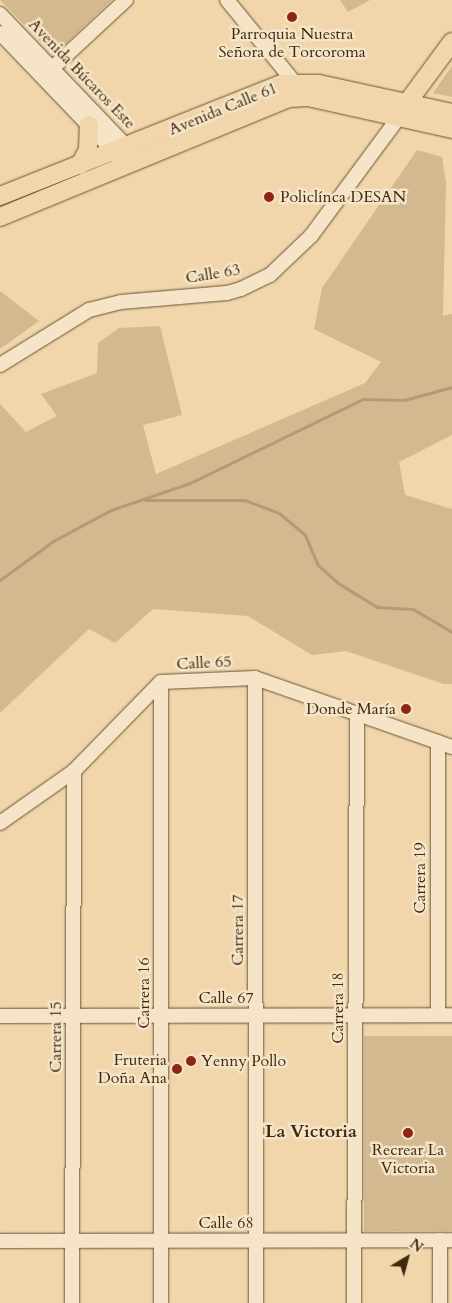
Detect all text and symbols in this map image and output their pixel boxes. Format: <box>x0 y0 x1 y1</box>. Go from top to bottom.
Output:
marker: Parroquia Nuestra Señora de Torcoroma <box>286 11 298 23</box>
street label: Avenida Búcaros Este <box>25 15 139 133</box>
place label: Parroquia Nuestra Señora de Torcoroma <box>218 24 366 62</box>
street label: Avenida Calle 61 <box>166 79 280 139</box>
place label: Policlínca DESAN <box>280 187 406 207</box>
marker: Policlínca DESAN <box>262 190 276 204</box>
street label: Calle 63 <box>184 260 242 288</box>
street label: Calle 65 <box>176 652 232 674</box>
place label: Donde María <box>306 699 396 719</box>
marker: Donde María <box>400 703 412 715</box>
street label: Carrera 19 <box>410 842 430 914</box>
street label: Carrera 17 <box>228 894 248 966</box>
street label: Carrera 16 <box>134 957 154 1029</box>
street label: Carrera 18 <box>328 972 348 1044</box>
street label: Calle 67 <box>198 988 254 1008</box>
street label: Carrera 15 <box>46 1001 66 1073</box>
place label: Fruteria Doña Ana <box>98 1050 167 1088</box>
place label: Yenny Pollo <box>201 1051 286 1071</box>
marker: Yenny Pollo <box>185 1055 197 1067</box>
marker: Fruteria Doña Ana <box>171 1063 183 1075</box>
district label: La Victoria <box>265 1121 357 1143</box>
marker: Recrear La Victoria <box>402 1127 414 1139</box>
place label: Recrear La Victoria <box>372 1140 444 1178</box>
street label: Calle 68 <box>198 1213 254 1233</box>
north arrow <box>382 1233 432 1283</box>
text: N <box>406 1234 427 1257</box>

